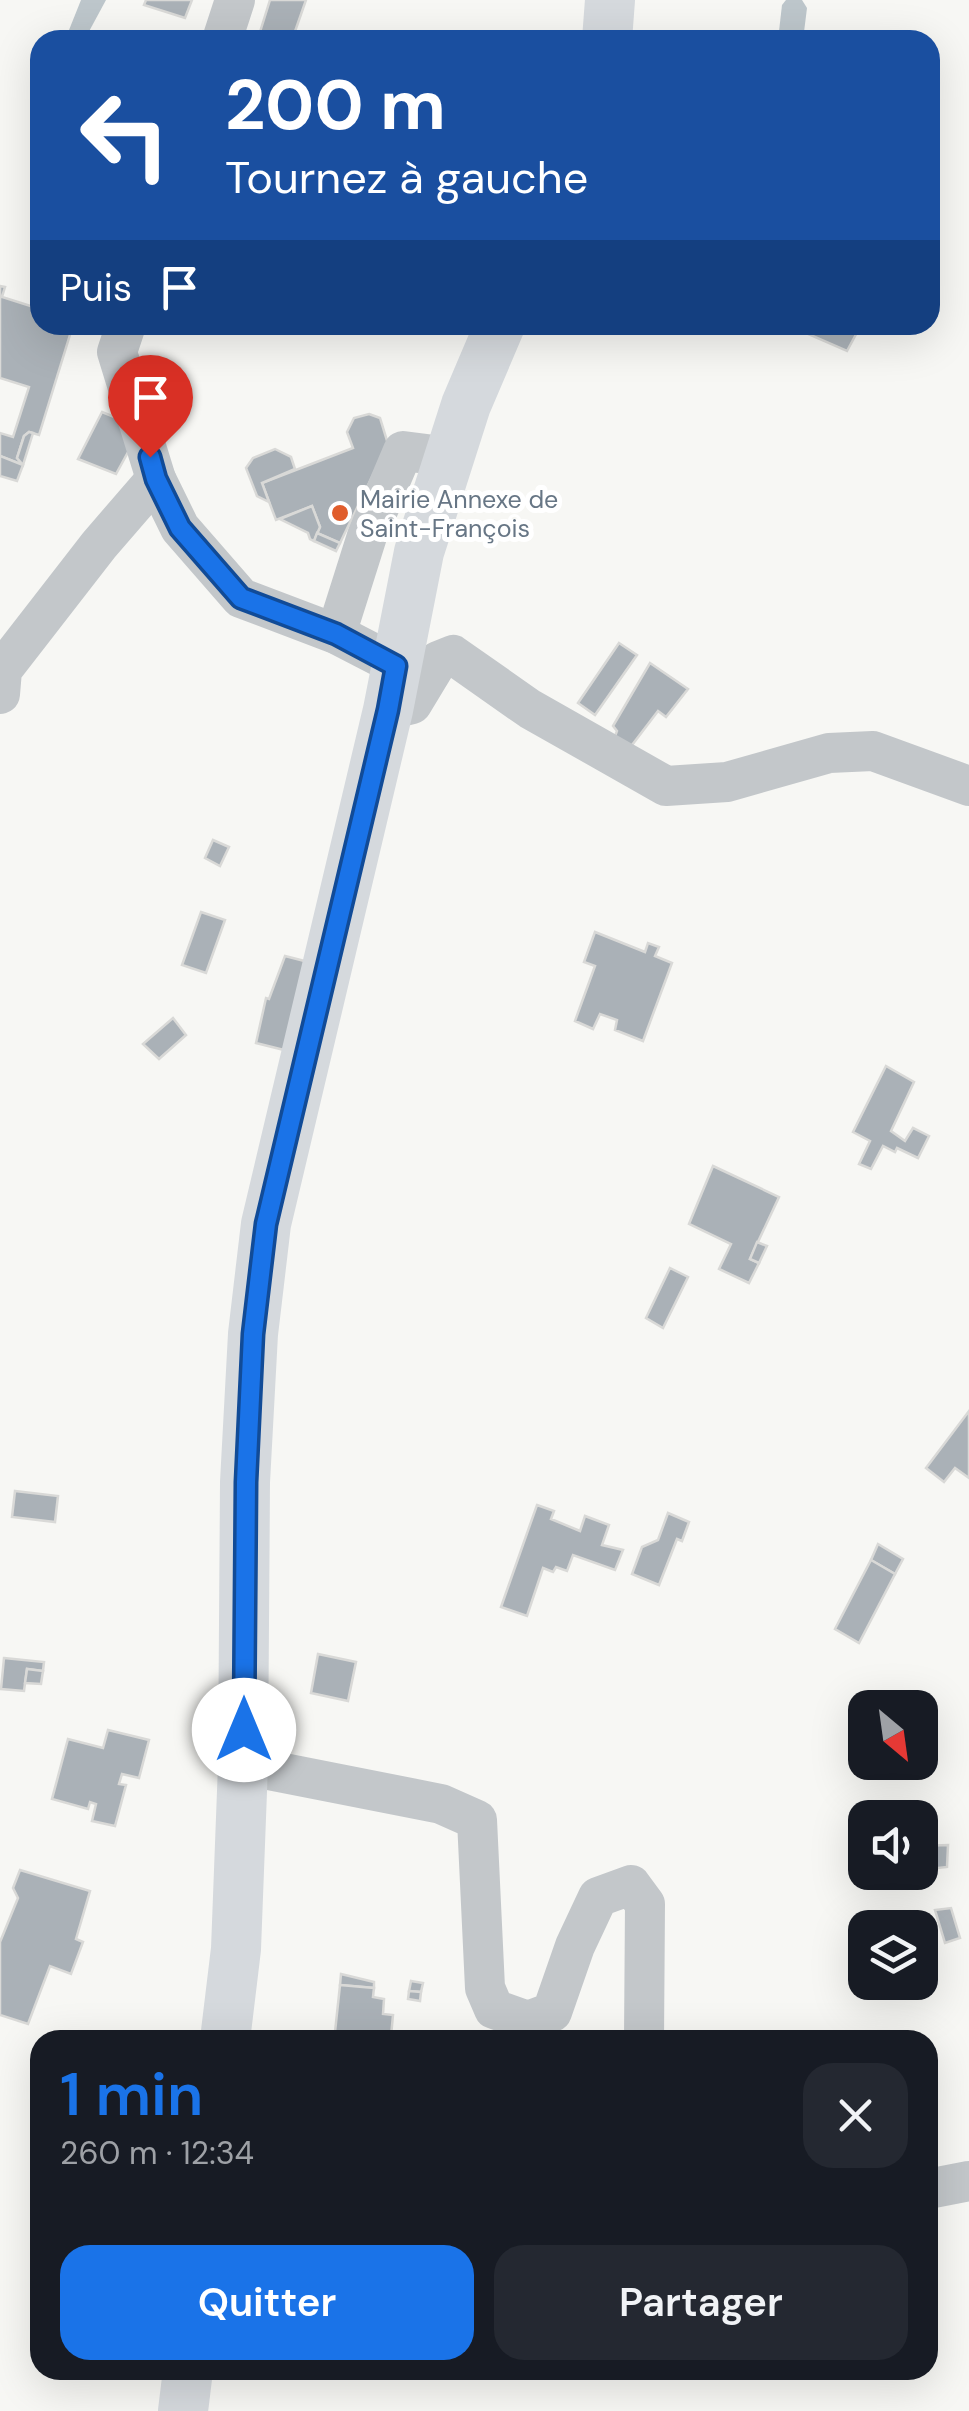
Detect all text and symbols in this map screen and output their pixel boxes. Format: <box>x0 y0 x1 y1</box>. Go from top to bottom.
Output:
text: 200 m <box>225 60 446 151</box>
icon: left <box>60 70 190 200</box>
text: Tournez à gauche <box>225 148 588 207</box>
icon: arrive <box>152 260 207 315</box>
text: Puis <box>60 263 132 313</box>
pin <box>108 355 193 458</box>
icon: arrive <box>123 370 178 425</box>
place label: Mairie Annexe de Saint-François <box>360 483 558 545</box>
marker: Mairie Annexe de Saint-François <box>329 502 351 524</box>
position arrow <box>192 1678 296 1782</box>
north arrow <box>848 1690 938 1780</box>
map controls <box>848 1690 938 2000</box>
button: sound <box>848 1800 938 1890</box>
button: layers <box>848 1910 938 2000</box>
text: 1 min <box>60 2055 203 2134</box>
button: close <box>803 2063 908 2168</box>
text: 260 m · 12:34 <box>60 2132 254 2174</box>
button: Quitter <box>60 2245 474 2360</box>
button: Partager <box>494 2245 908 2360</box>

